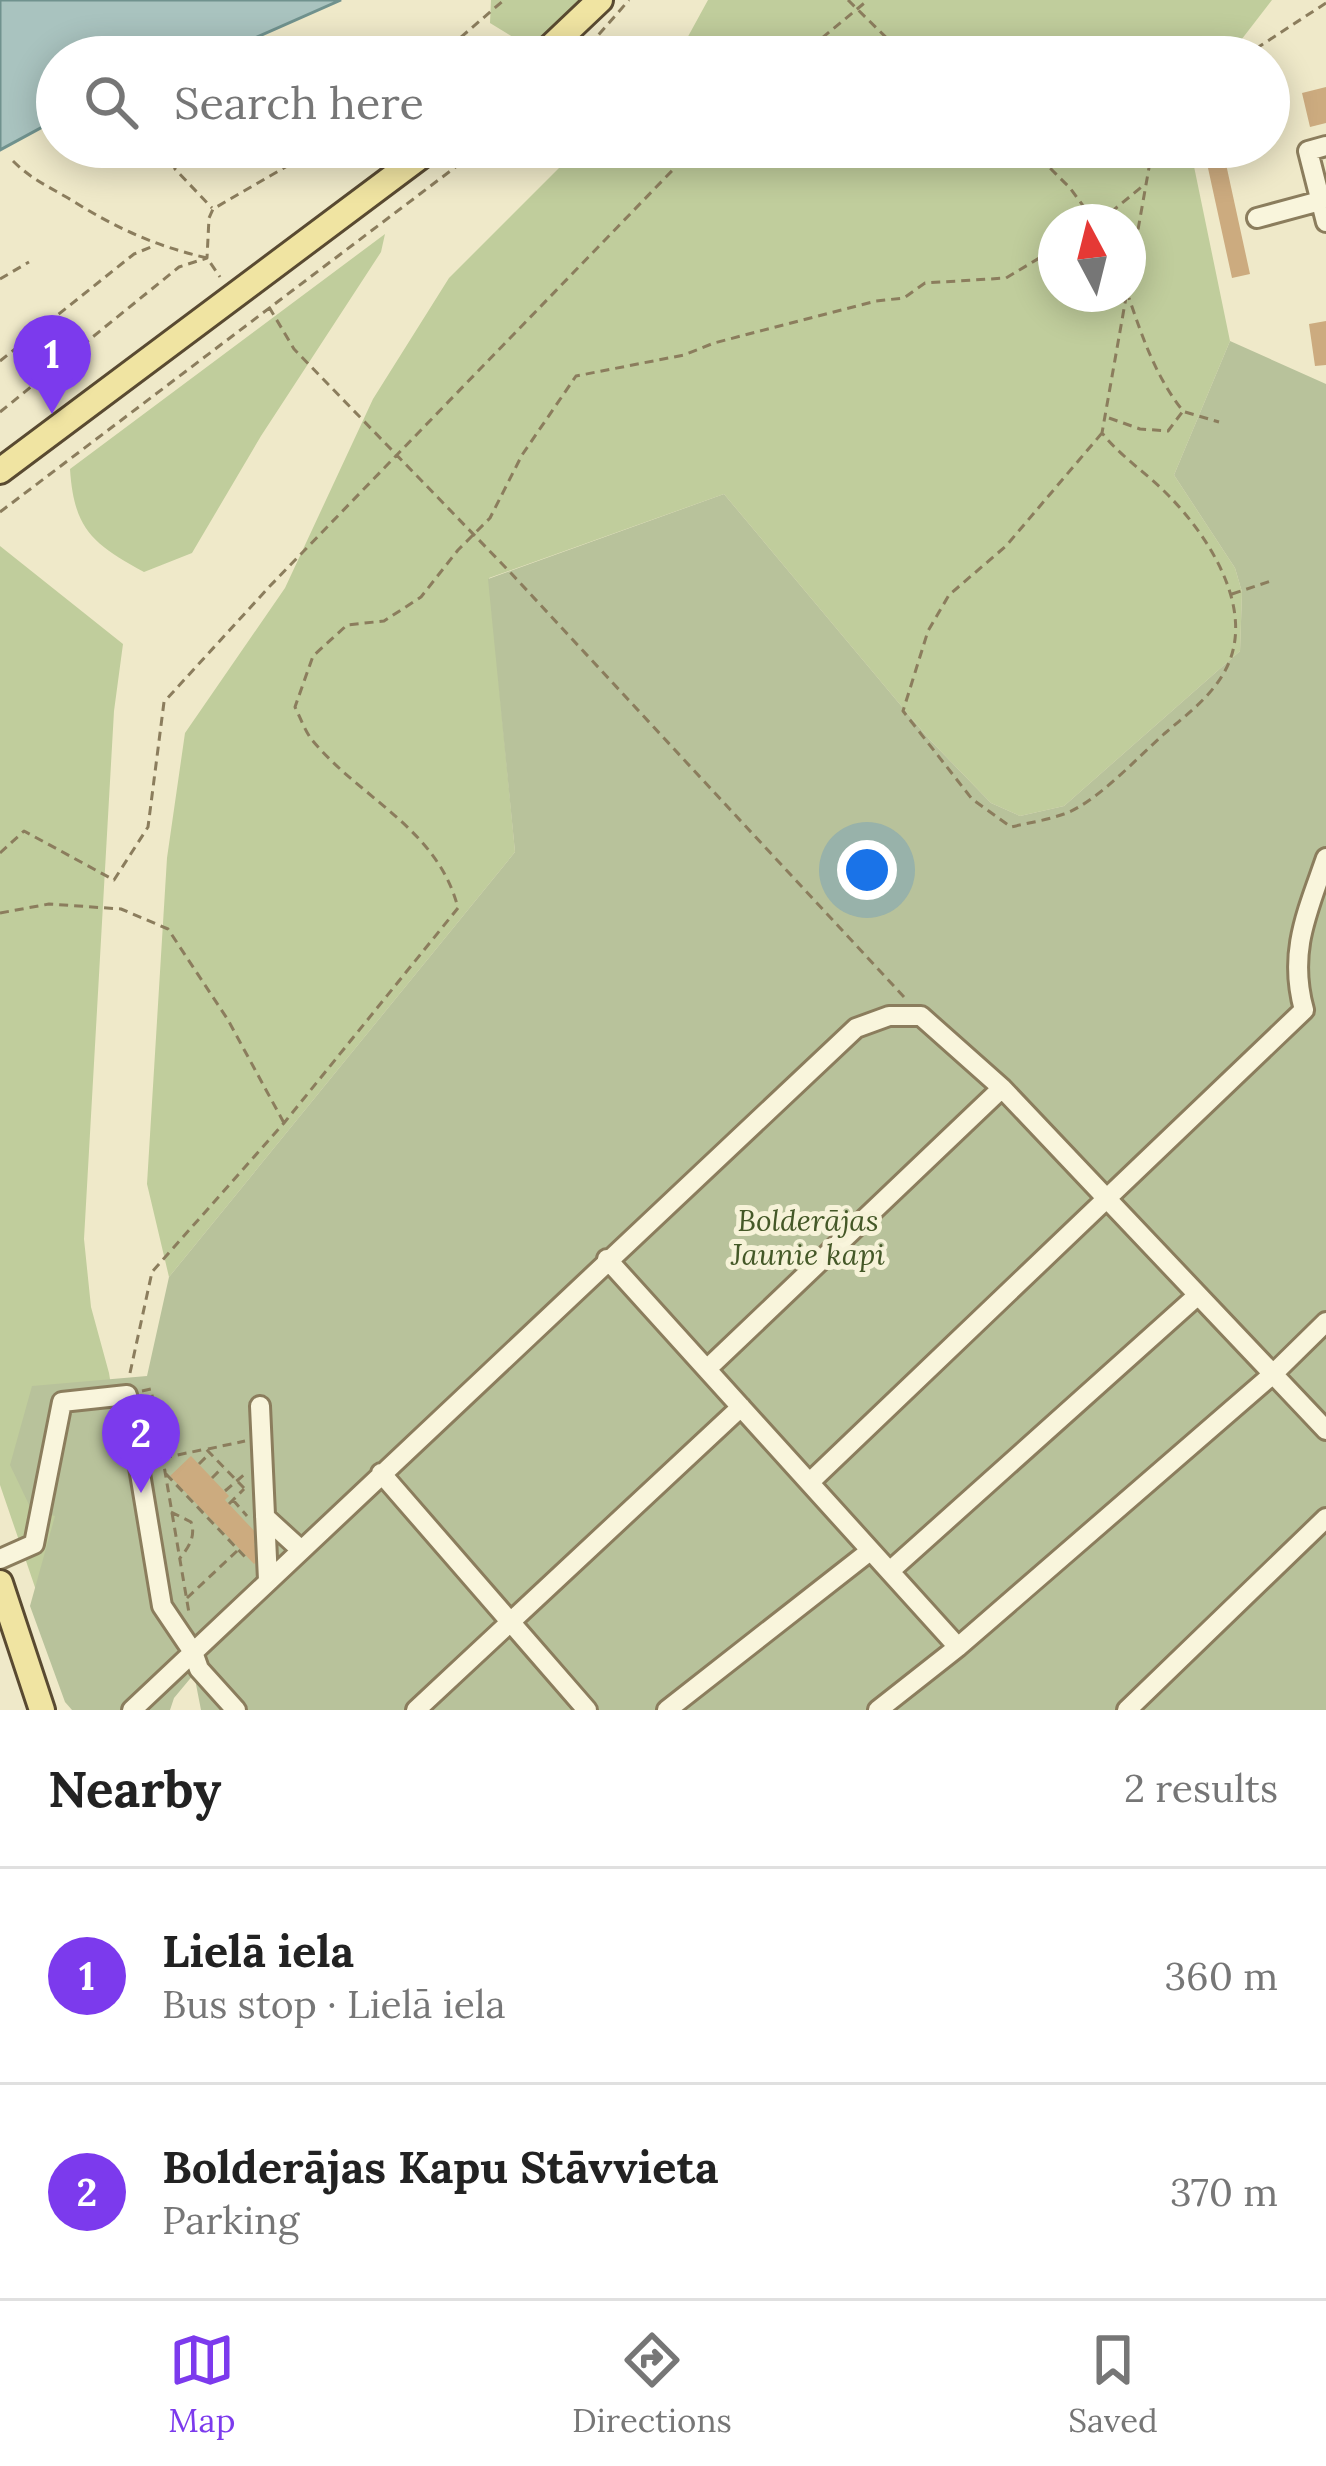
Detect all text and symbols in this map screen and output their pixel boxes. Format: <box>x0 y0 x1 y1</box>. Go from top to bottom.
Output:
search box <box>36 36 1290 168</box>
icon: search <box>78 69 144 135</box>
text: Search here <box>174 74 424 131</box>
north arrow <box>1038 204 1146 312</box>
pin: 1 <box>13 315 91 414</box>
your location <box>837 840 897 900</box>
park label: Bolderājas Jaunie kapi <box>730 1201 885 1273</box>
pin: 2 <box>102 1394 180 1493</box>
text: Nearby <box>48 1756 221 1821</box>
text: 2 results <box>1124 1763 1278 1813</box>
text: Lielā iela <box>162 1922 354 1979</box>
text: 1 <box>79 1951 95 2001</box>
text: 360 m <box>1164 1951 1278 2001</box>
text: Bus stop · Lielā iela <box>162 1979 506 2029</box>
text: Bolderājas Kapu Stāvvieta <box>162 2138 719 2195</box>
text: 2 <box>77 2167 97 2217</box>
text: 370 m <box>1170 2167 1278 2217</box>
text: Parking <box>162 2195 299 2245</box>
tab: Map <box>168 2327 235 2441</box>
tab: Directions <box>572 2327 732 2441</box>
tab: Saved <box>1068 2327 1158 2441</box>

